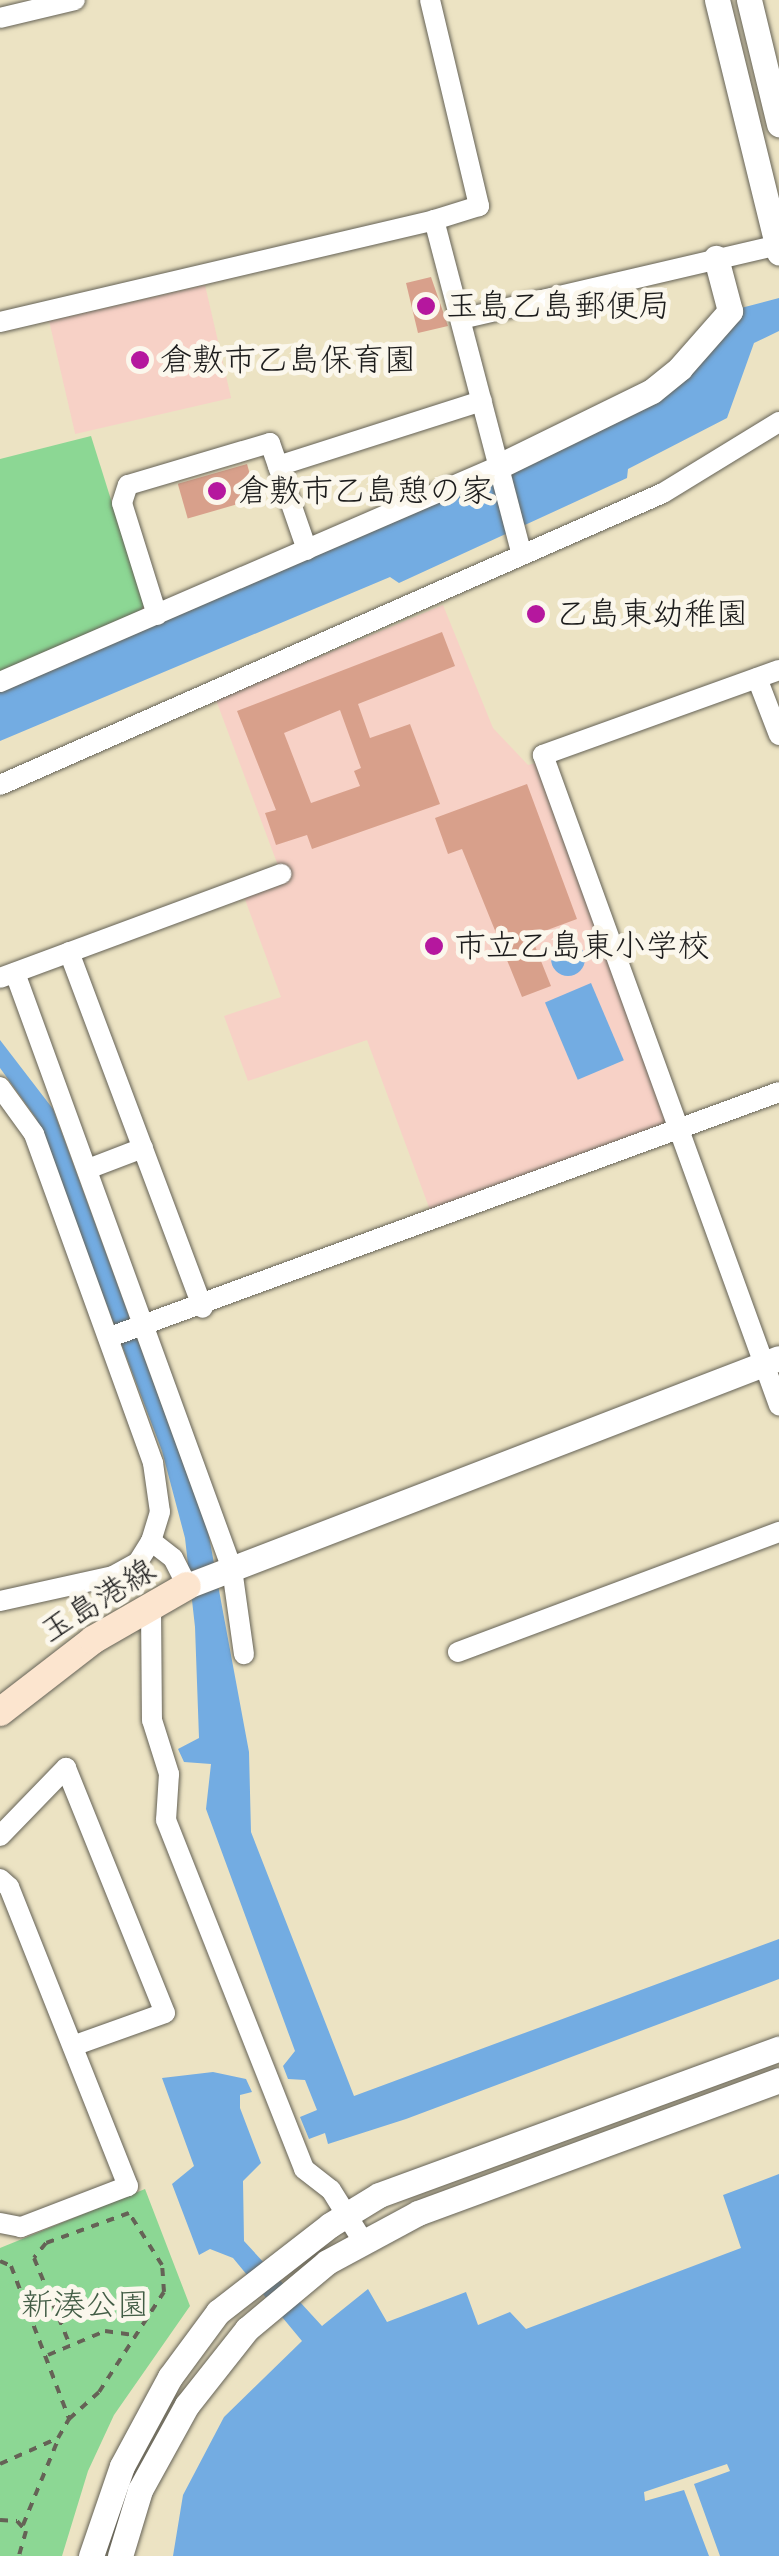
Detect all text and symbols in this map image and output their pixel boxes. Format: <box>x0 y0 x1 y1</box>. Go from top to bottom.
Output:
place label: 玉島乙島郵便局 <box>446 287 670 325</box>
marker: 玉島乙島郵便局 <box>415 295 437 317</box>
place label: 倉敷市乙島保育園 <box>160 341 416 379</box>
marker: 倉敷市乙島保育園 <box>129 349 151 371</box>
place label: 倉敷市乙島憩の家 <box>237 472 493 510</box>
marker: 倉敷市乙島憩の家 <box>206 480 228 502</box>
place label: 乙島東幼稚園 <box>556 595 748 633</box>
marker: 乙島東幼稚園 <box>525 603 547 625</box>
place label: 市立乙島東小学校 <box>454 927 710 965</box>
marker: 市立乙島東小学校 <box>423 935 445 957</box>
street label: 玉島港線 <box>34 1551 162 1651</box>
park label: 新湊公園 <box>21 2286 149 2324</box>

